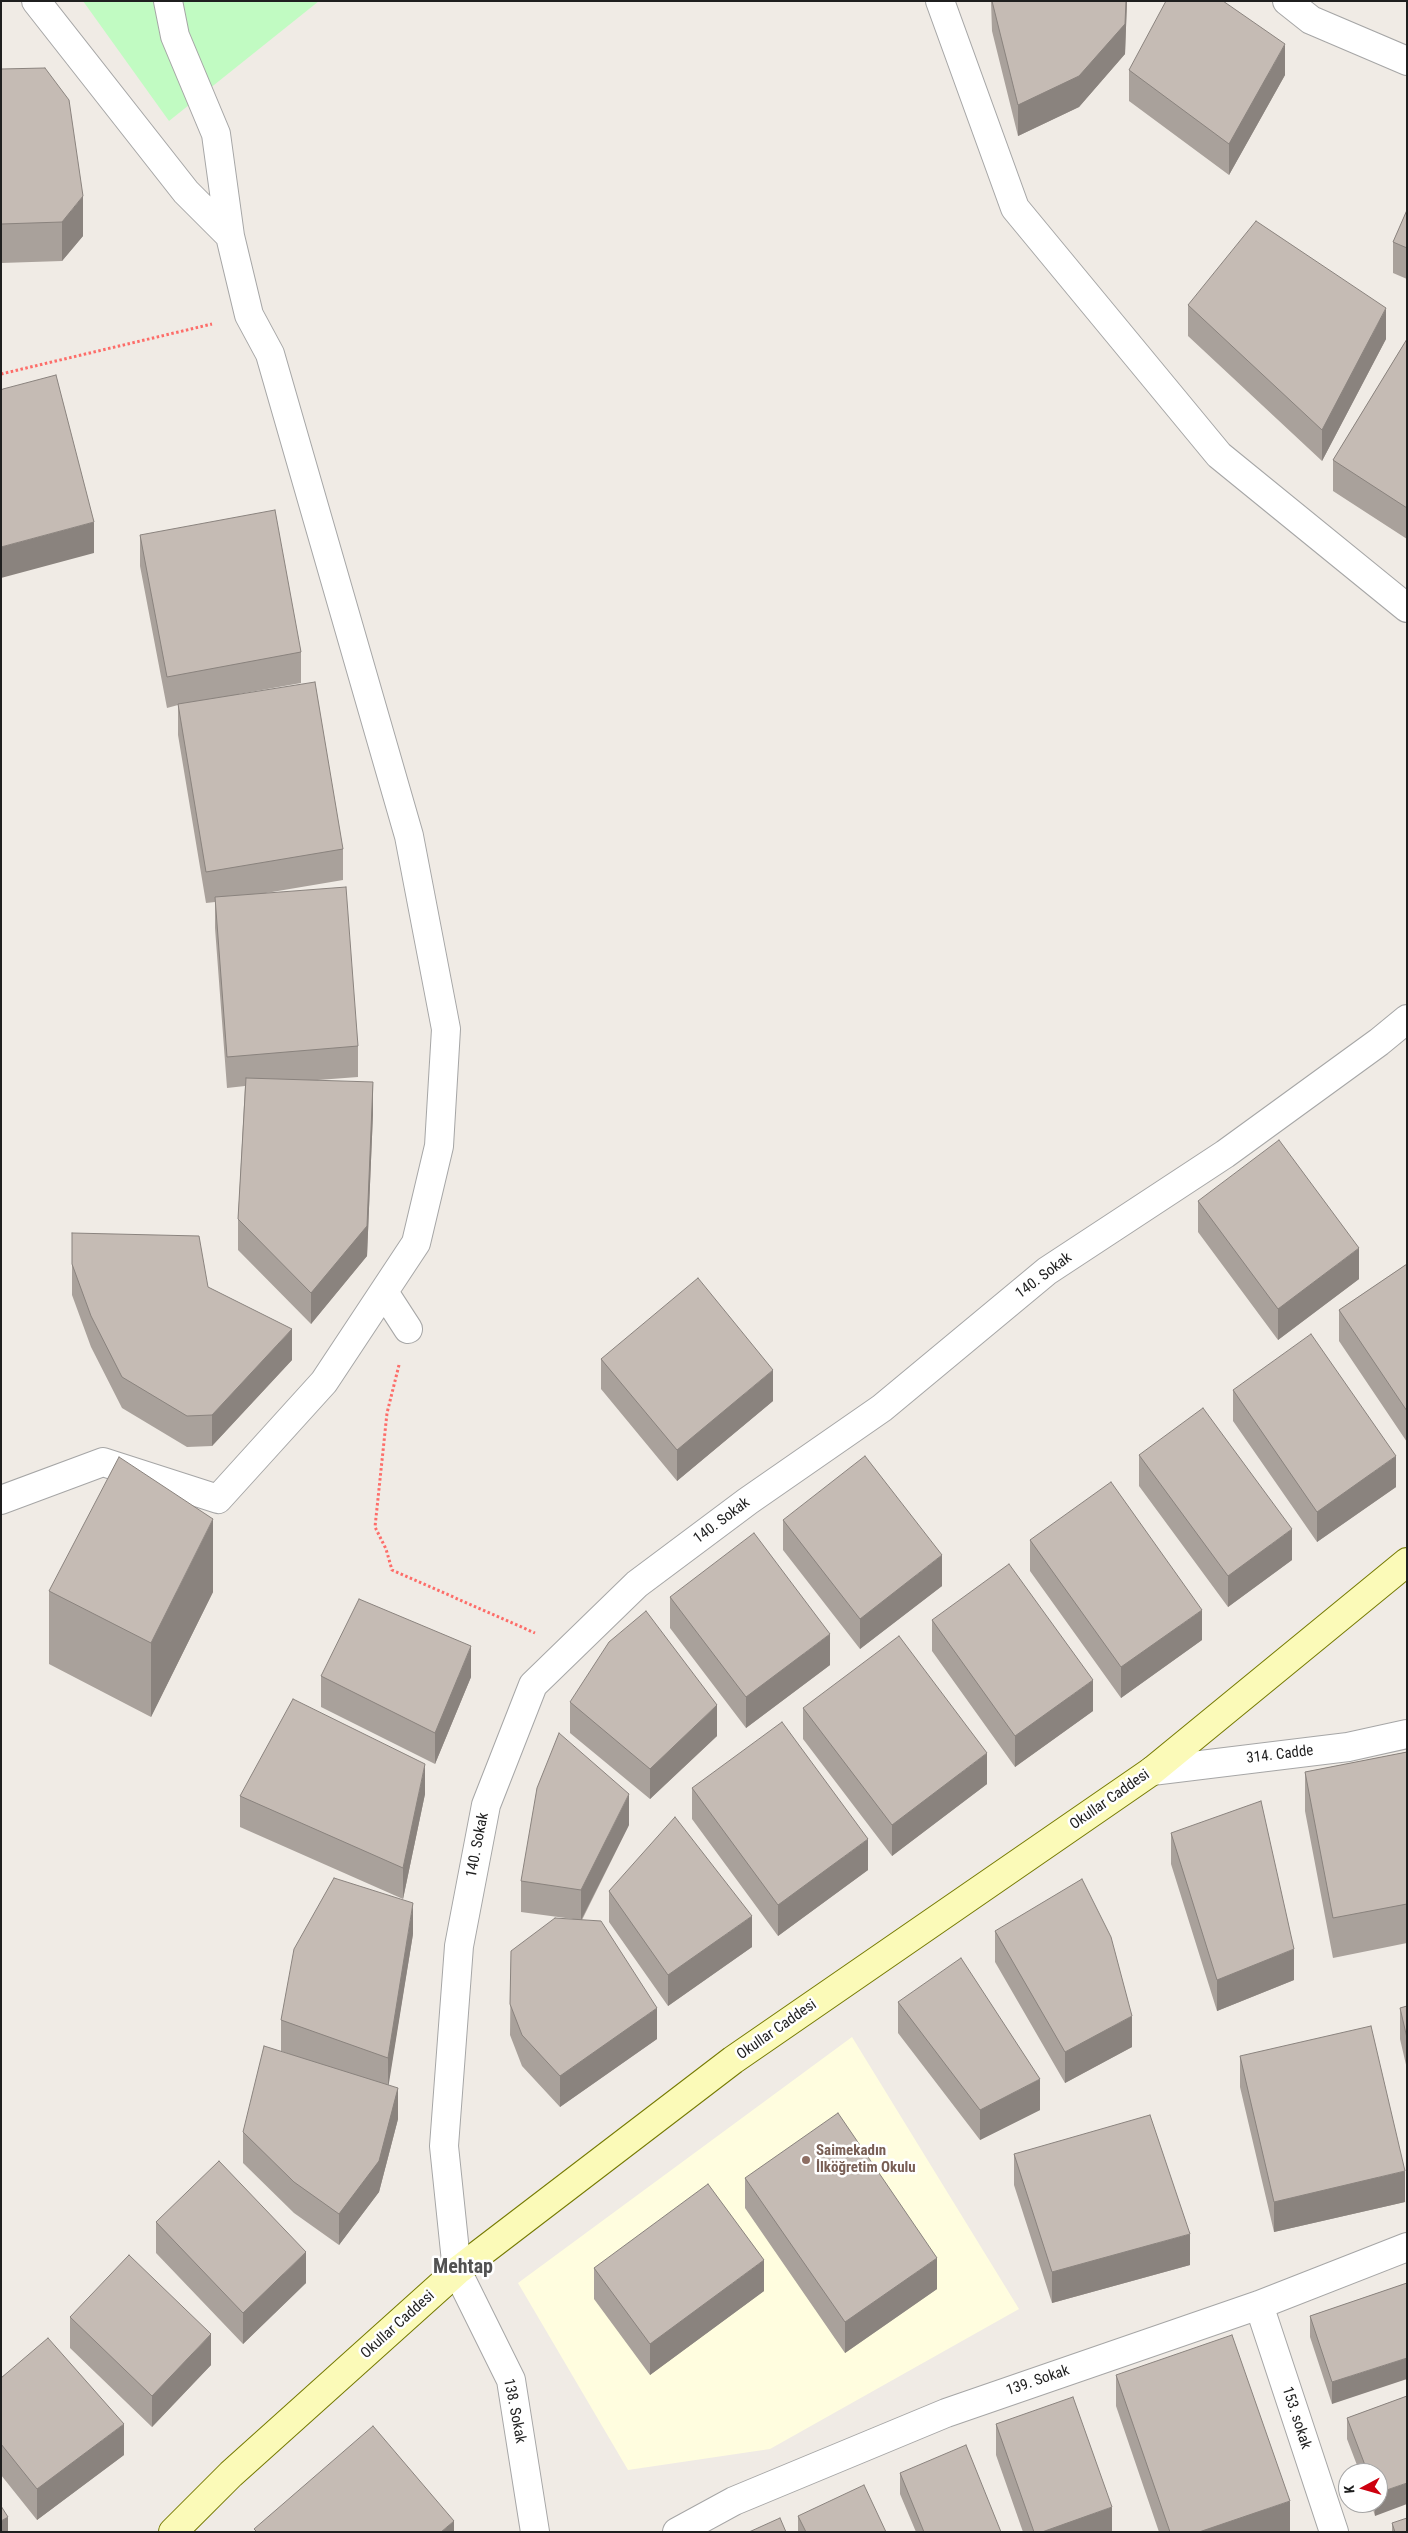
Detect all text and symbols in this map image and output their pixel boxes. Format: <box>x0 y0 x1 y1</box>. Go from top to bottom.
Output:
street label: 140. Sokak <box>1012 1249 1076 1303</box>
street label: 140. Sokak <box>690 1494 754 1548</box>
street label: 314. Cadde <box>1246 1742 1314 1768</box>
street label: Okullar Caddesi <box>1067 1766 1153 1834</box>
street label: 140. Sokak <box>463 1811 493 1879</box>
street label: Okullar Caddesi <box>734 1996 820 2064</box>
place label: Saimekadın İlköğretim Okulu <box>816 2142 916 2177</box>
marker: Saimekadın İlköğretim Okulu <box>800 2154 812 2166</box>
district label: Mehtap <box>433 2256 493 2280</box>
street label: Okullar Caddesi <box>357 2287 439 2363</box>
street label: 139. Sokak <box>1004 2362 1072 2400</box>
street label: 138. Sokak <box>499 2377 529 2445</box>
street label: 153. sokak <box>1277 2384 1315 2452</box>
north arrow <box>1338 2463 1388 2513</box>
text: K <box>1341 2485 1357 2494</box>

